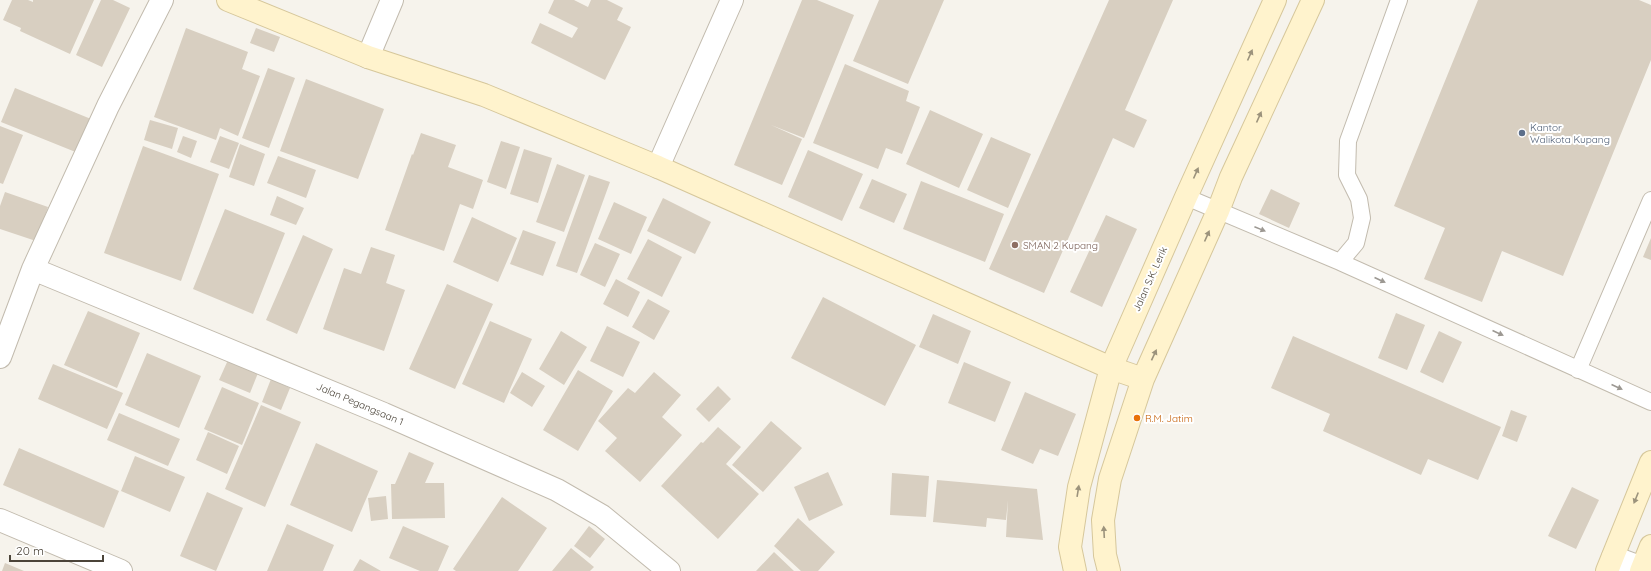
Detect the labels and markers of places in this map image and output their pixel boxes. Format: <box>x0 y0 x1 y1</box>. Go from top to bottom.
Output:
place label: Kantor Walikota Kupang <box>1530 121 1610 146</box>
marker: Kantor Walikota Kupang <box>1517 128 1527 138</box>
place label: SMAN 2 Kupang <box>1023 239 1098 252</box>
marker: SMAN 2 Kupang <box>1010 240 1020 250</box>
place label: R.M. Jatim <box>1145 412 1193 425</box>
marker: R.M. Jatim <box>1132 413 1142 423</box>

